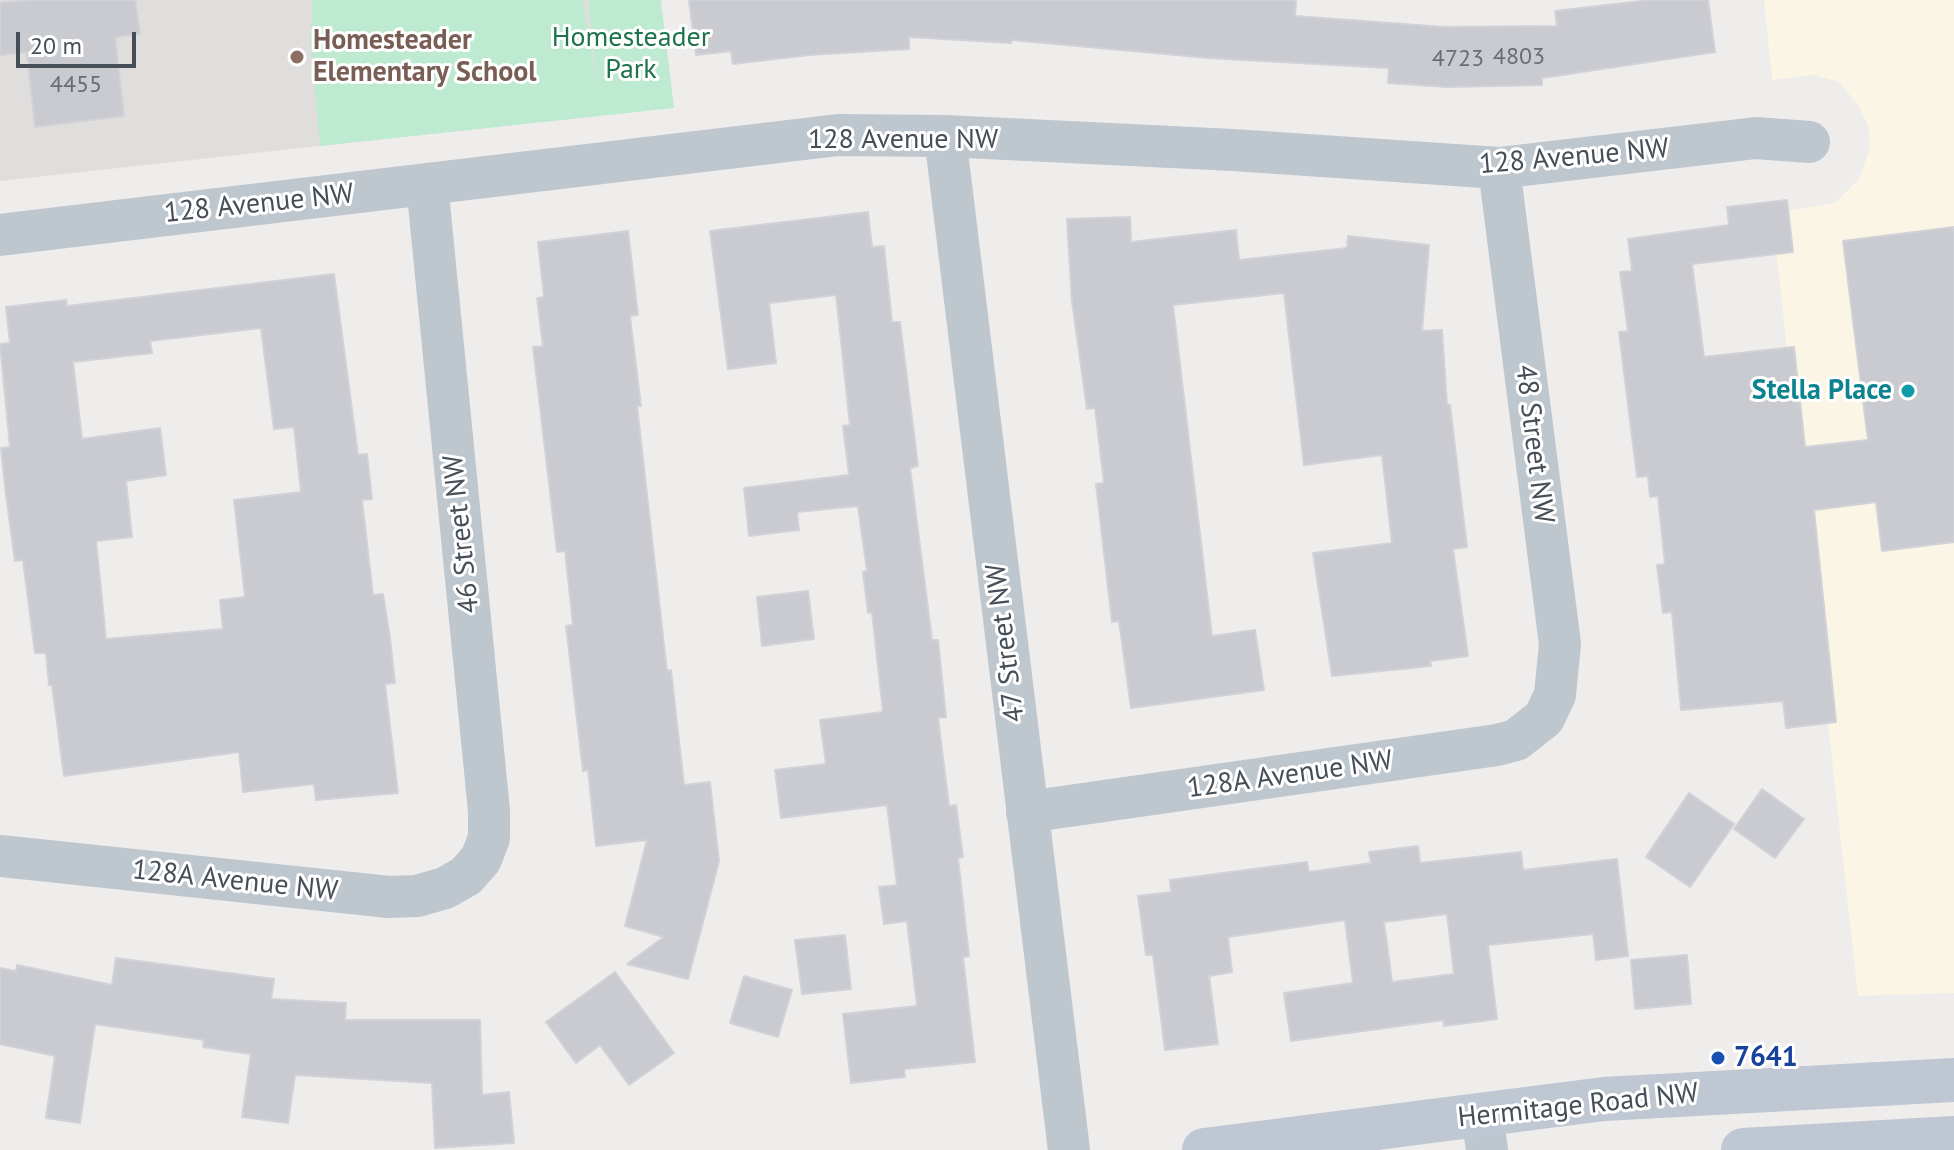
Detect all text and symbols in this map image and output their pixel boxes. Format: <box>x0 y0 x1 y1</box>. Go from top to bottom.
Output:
scale bar <box>20 16 140 66</box>
park label: Homesteader Park <box>552 21 710 87</box>
place label: Homesteader Elementary School <box>313 24 537 90</box>
text: 20 m <box>30 30 82 61</box>
house number: 4803 <box>1493 43 1545 71</box>
house number: 4723 <box>1432 45 1484 73</box>
marker: Homesteader Elementary School <box>288 48 306 66</box>
house number: 4455 <box>50 71 102 99</box>
street label: 128 Avenue NW <box>808 123 998 157</box>
street label: 128 Avenue NW <box>1478 132 1670 182</box>
street label: 128 Avenue NW <box>163 177 355 231</box>
street label: 48 Street NW <box>1508 363 1560 525</box>
place label: Stella Place <box>1752 374 1892 408</box>
marker: Stella Place <box>1899 382 1917 400</box>
street label: 46 Street NW <box>437 453 487 615</box>
street label: 47 Street NW <box>980 562 1032 724</box>
street label: 128A Avenue NW <box>1185 744 1395 806</box>
street label: 128A Avenue NW <box>131 853 339 909</box>
place label: 7641 <box>1734 1041 1798 1075</box>
marker: 7641 <box>1709 1049 1727 1067</box>
street label: Hermitage Road NW <box>1456 1077 1700 1135</box>

